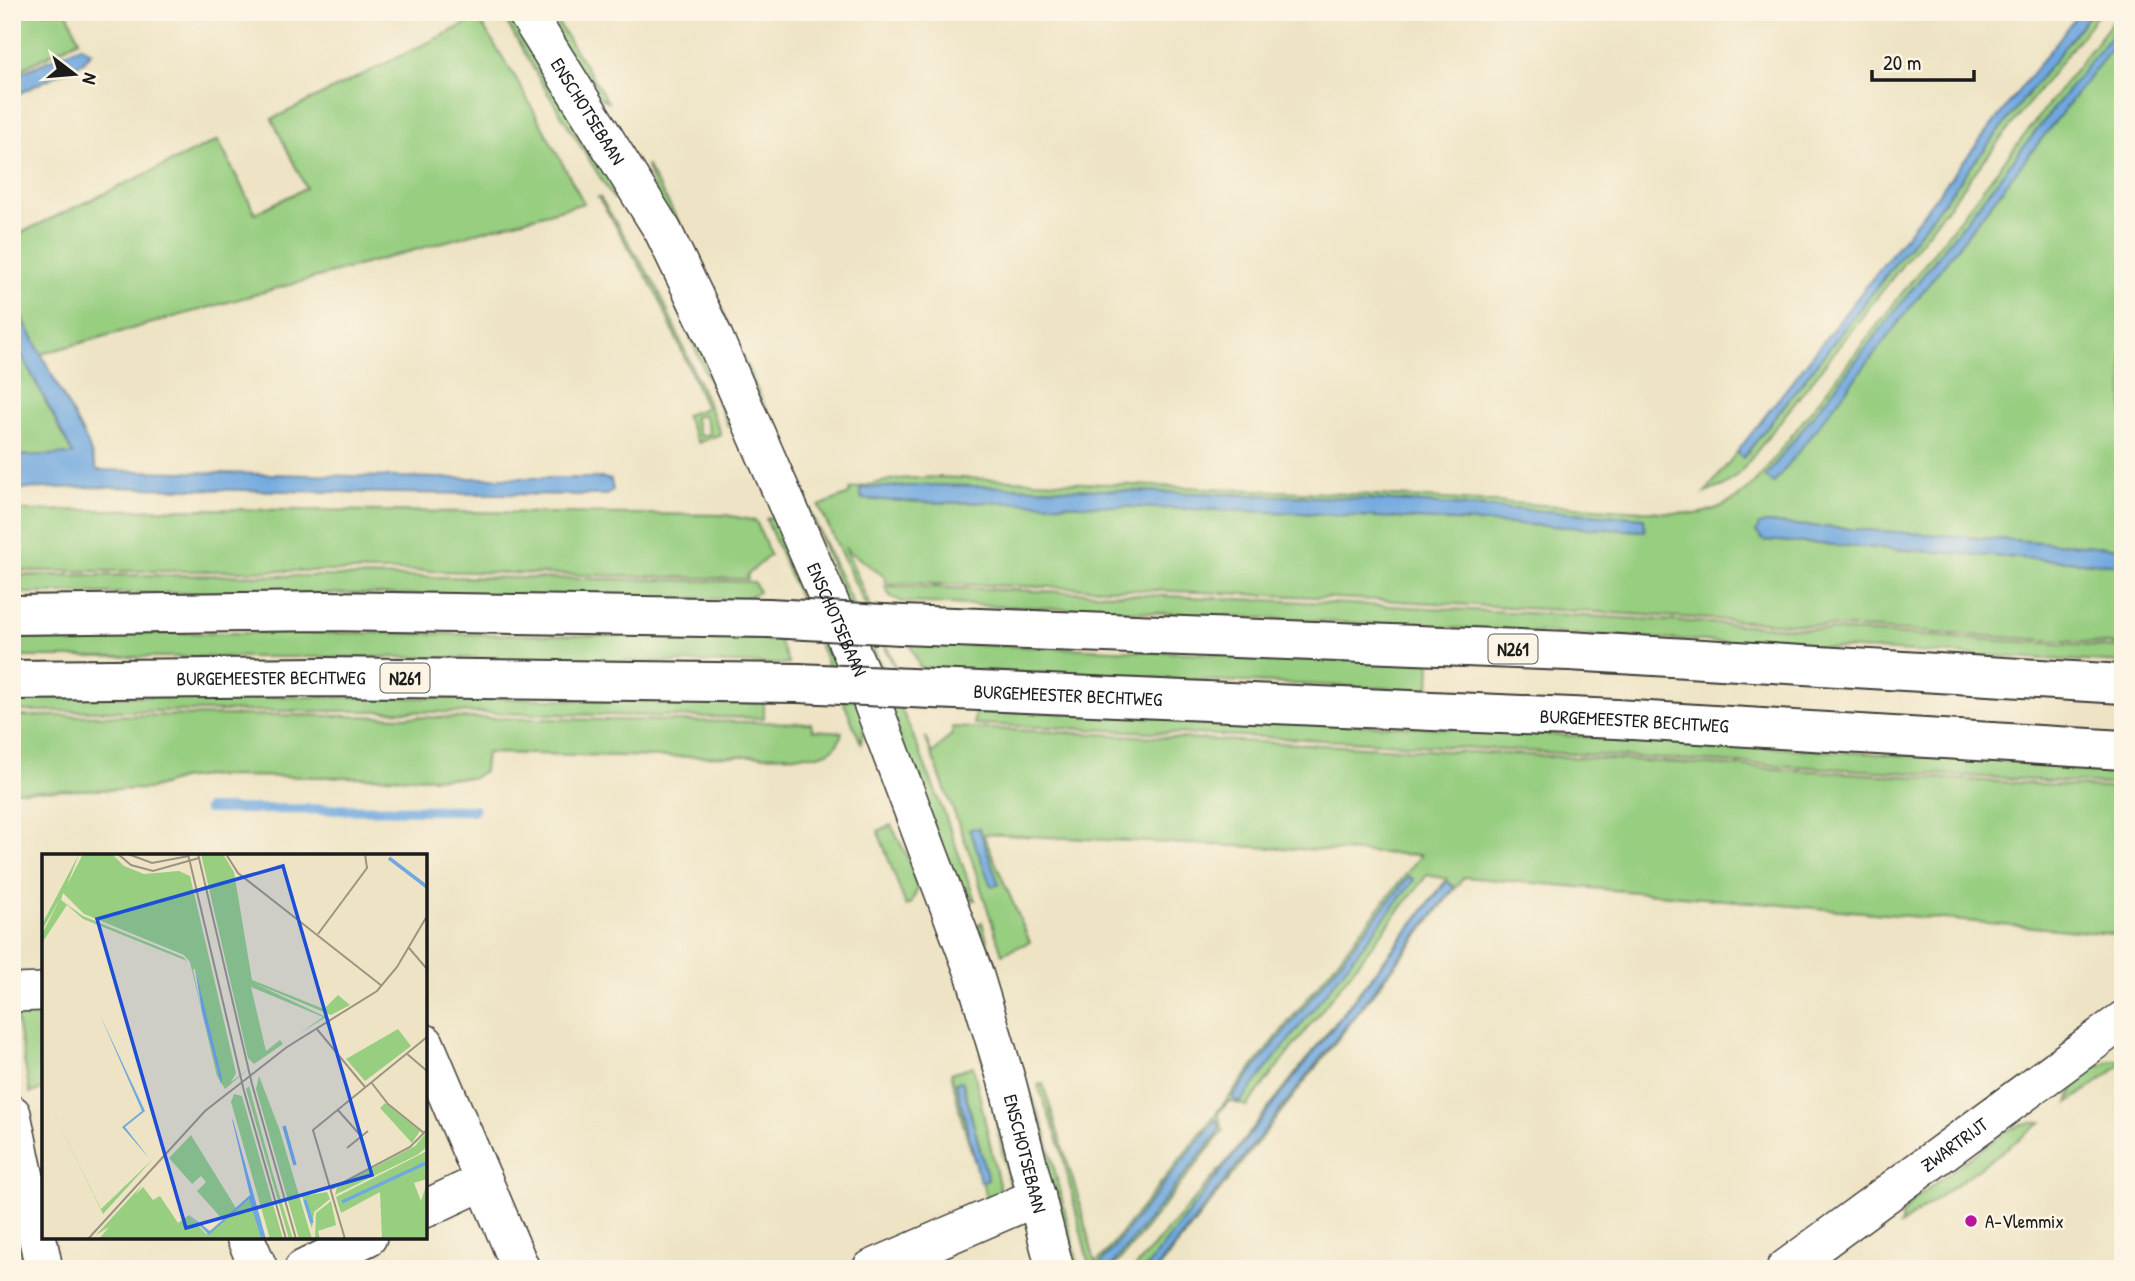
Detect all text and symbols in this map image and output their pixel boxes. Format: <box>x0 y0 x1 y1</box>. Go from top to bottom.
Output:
north arrow <box>38 38 108 108</box>
scale bar <box>1872 38 1974 82</box>
text: 20 m <box>1883 48 1921 77</box>
street label: ENSCHOTSEBAAN <box>545 53 631 170</box>
text: N <box>76 70 104 87</box>
street label: ENSCHOTSEBAAN <box>801 558 873 680</box>
road number: N261 <box>1488 634 1538 664</box>
street label: BURGEMEESTER BECHTWEG <box>176 664 366 691</box>
road number: N261 <box>380 664 430 692</box>
street label: BURGEMEESTER BECHTWEG <box>973 678 1163 712</box>
street label: BURGEMEESTER BECHTWEG <box>1539 703 1729 739</box>
inset map <box>42 854 427 1239</box>
street label: ENSCHOTSEBAAN <box>998 1091 1053 1216</box>
street label: ZWARTRIJT <box>1915 1110 1994 1178</box>
place label: A-Vlemmix <box>1985 1208 2064 1234</box>
marker: A-Vlemmix <box>1963 1213 1979 1229</box>

